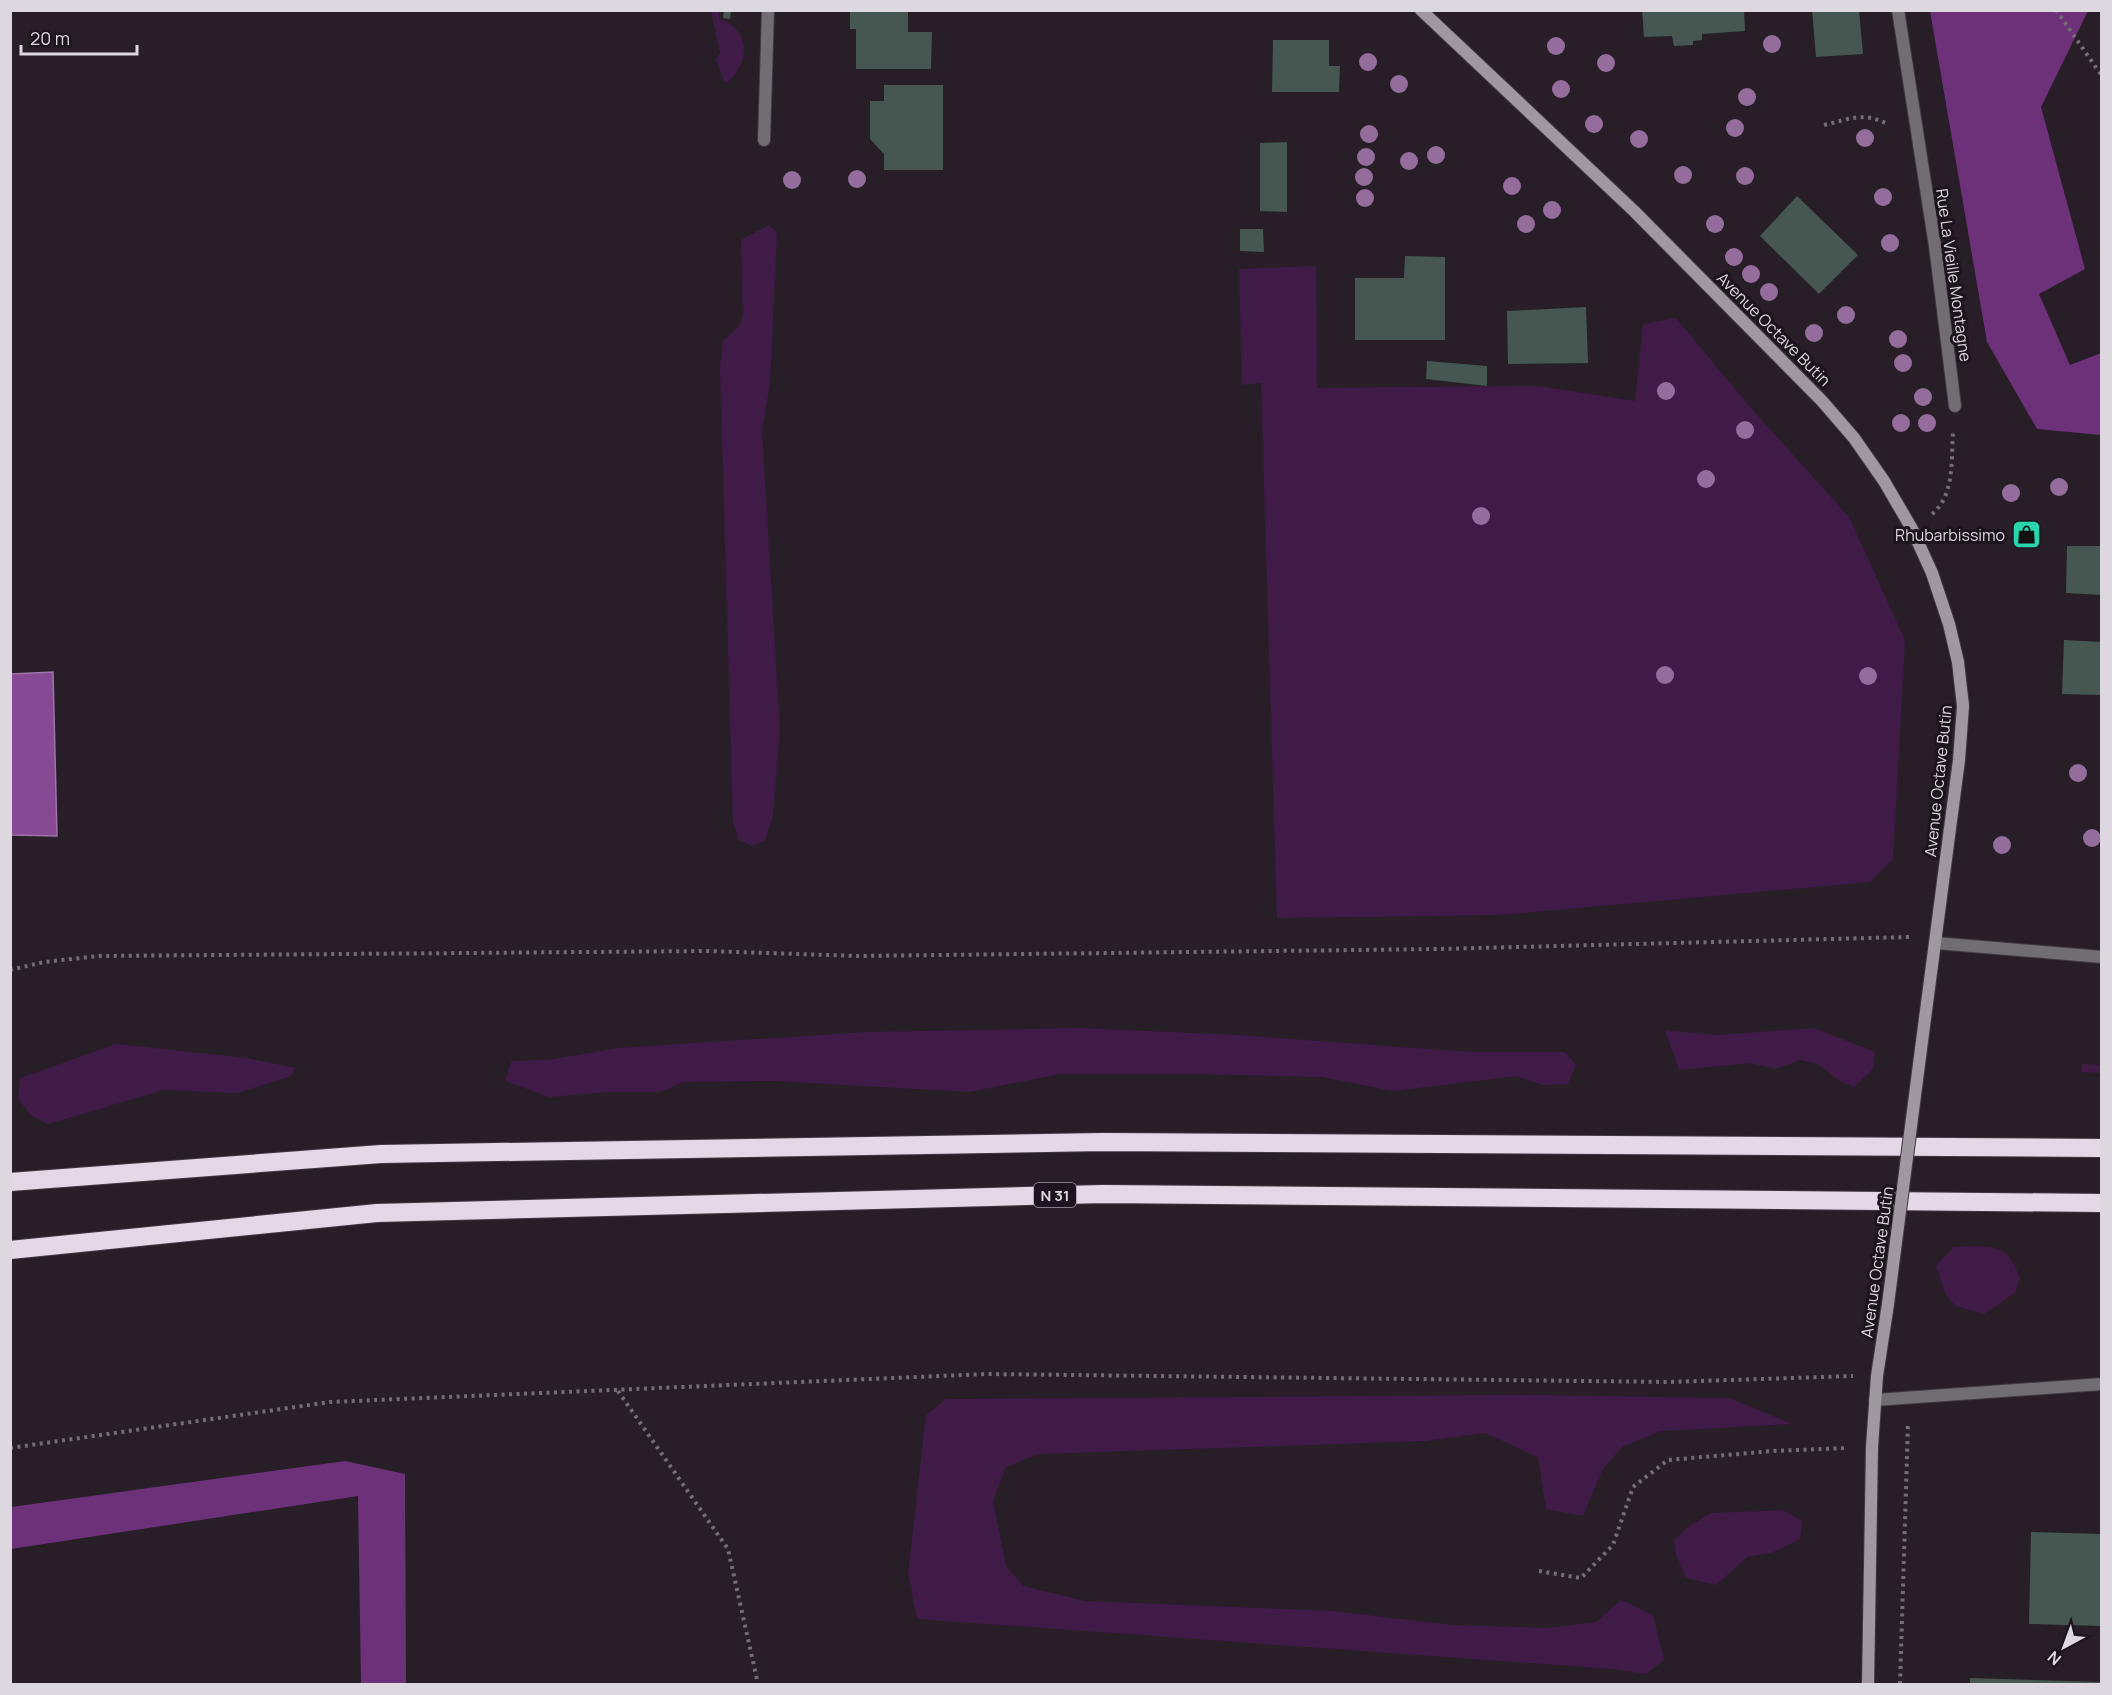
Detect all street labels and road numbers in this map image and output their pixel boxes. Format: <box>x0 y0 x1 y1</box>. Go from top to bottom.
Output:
street label: Rue La Vieille Montagne <box>1931 187 1977 363</box>
street label: Avenue Octave Butin <box>1712 267 1836 391</box>
street label: Avenue Octave Butin <box>1919 704 1957 858</box>
road number: N 31 <box>1034 1183 1076 1207</box>
street label: Avenue Octave Butin <box>1855 1185 1899 1339</box>

